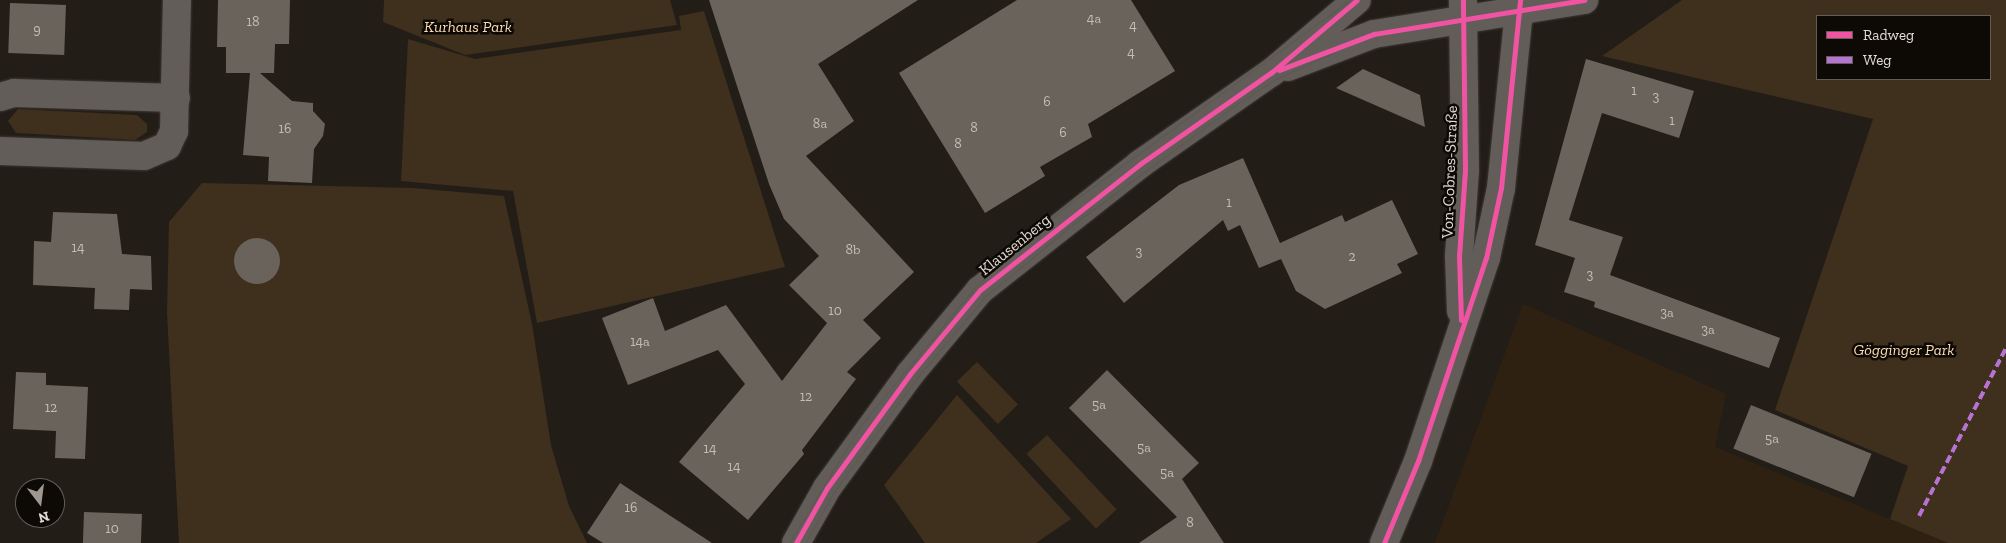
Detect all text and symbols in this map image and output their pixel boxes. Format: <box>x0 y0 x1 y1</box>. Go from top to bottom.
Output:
house number: 4a <box>1087 11 1101 27</box>
house number: 18 <box>247 14 259 30</box>
legend <box>1816 15 1991 80</box>
park label: Kurhaus Park <box>424 17 512 37</box>
house number: 4 <box>1129 18 1137 34</box>
house number: 9 <box>33 22 41 38</box>
text: Radweg <box>1863 26 1914 44</box>
house number: 4 <box>1127 45 1135 61</box>
text: Weg <box>1863 51 1892 69</box>
house number: 1 <box>1631 83 1637 99</box>
house number: 3 <box>1653 89 1659 105</box>
house number: 6 <box>1043 94 1051 110</box>
street label: Von-Cobres-Straße <box>1438 105 1462 239</box>
house number: 1 <box>1669 113 1675 129</box>
house number: 8a <box>813 116 827 132</box>
house number: 8 <box>970 120 978 136</box>
house number: 16 <box>279 121 291 137</box>
house number: 6 <box>1059 125 1067 141</box>
house number: 8 <box>954 136 962 152</box>
house number: 1 <box>1226 195 1232 211</box>
street label: Klausenberg <box>975 210 1055 280</box>
house number: 14 <box>72 240 84 256</box>
house number: 8b <box>845 242 861 258</box>
house number: 3 <box>1136 244 1142 260</box>
house number: 2 <box>1348 249 1356 265</box>
house number: 3 <box>1587 267 1593 283</box>
house number: 10 <box>828 303 842 319</box>
house number: 3a <box>1660 305 1674 321</box>
house number: 3a <box>1701 322 1715 338</box>
house number: 14a <box>630 334 650 350</box>
park label: Gögginger Park <box>1853 340 1955 360</box>
house number: 12 <box>800 389 812 405</box>
house number: 5a <box>1092 397 1106 413</box>
house number: 12 <box>45 400 57 416</box>
house number: 5a <box>1765 431 1779 447</box>
house number: 5a <box>1137 440 1151 456</box>
house number: 14 <box>704 441 716 457</box>
house number: 14 <box>728 459 740 475</box>
house number: 5a <box>1160 465 1174 481</box>
north arrow <box>15 478 65 528</box>
house number: 16 <box>625 500 637 516</box>
text: N <box>36 507 51 527</box>
house number: 8 <box>1186 515 1194 531</box>
house number: 10 <box>105 521 119 537</box>

